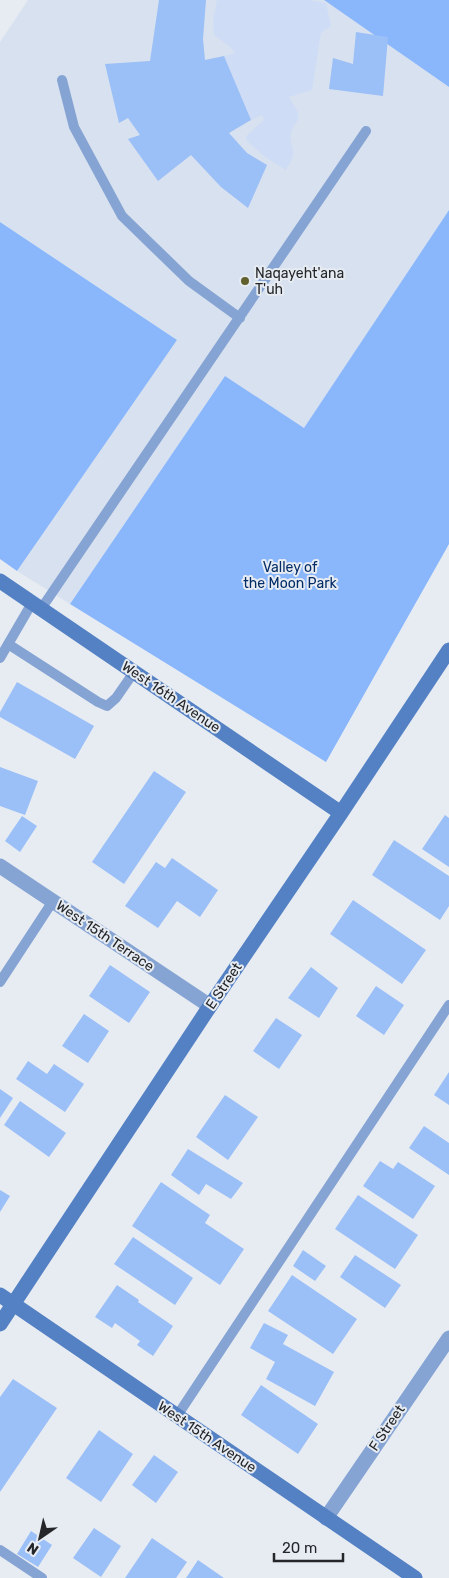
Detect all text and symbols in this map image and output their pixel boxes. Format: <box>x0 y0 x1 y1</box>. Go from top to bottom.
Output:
place label: Naqayeht'ana T'uh <box>255 265 344 298</box>
marker: Naqayeht'ana T'uh <box>239 275 251 287</box>
park label: Valley of the Moon Park <box>243 559 338 592</box>
street label: West 16th Avenue <box>118 658 224 736</box>
street label: West 15th Terrace <box>53 897 157 975</box>
street label: E Street <box>202 959 246 1012</box>
street label: West 15th Avenue <box>154 1398 260 1476</box>
street label: F Street <box>365 1401 409 1454</box>
north arrow <box>15 1513 65 1563</box>
scale bar <box>274 1530 343 1562</box>
text: N <box>24 1538 42 1558</box>
text: 20 m <box>282 1539 317 1557</box>

